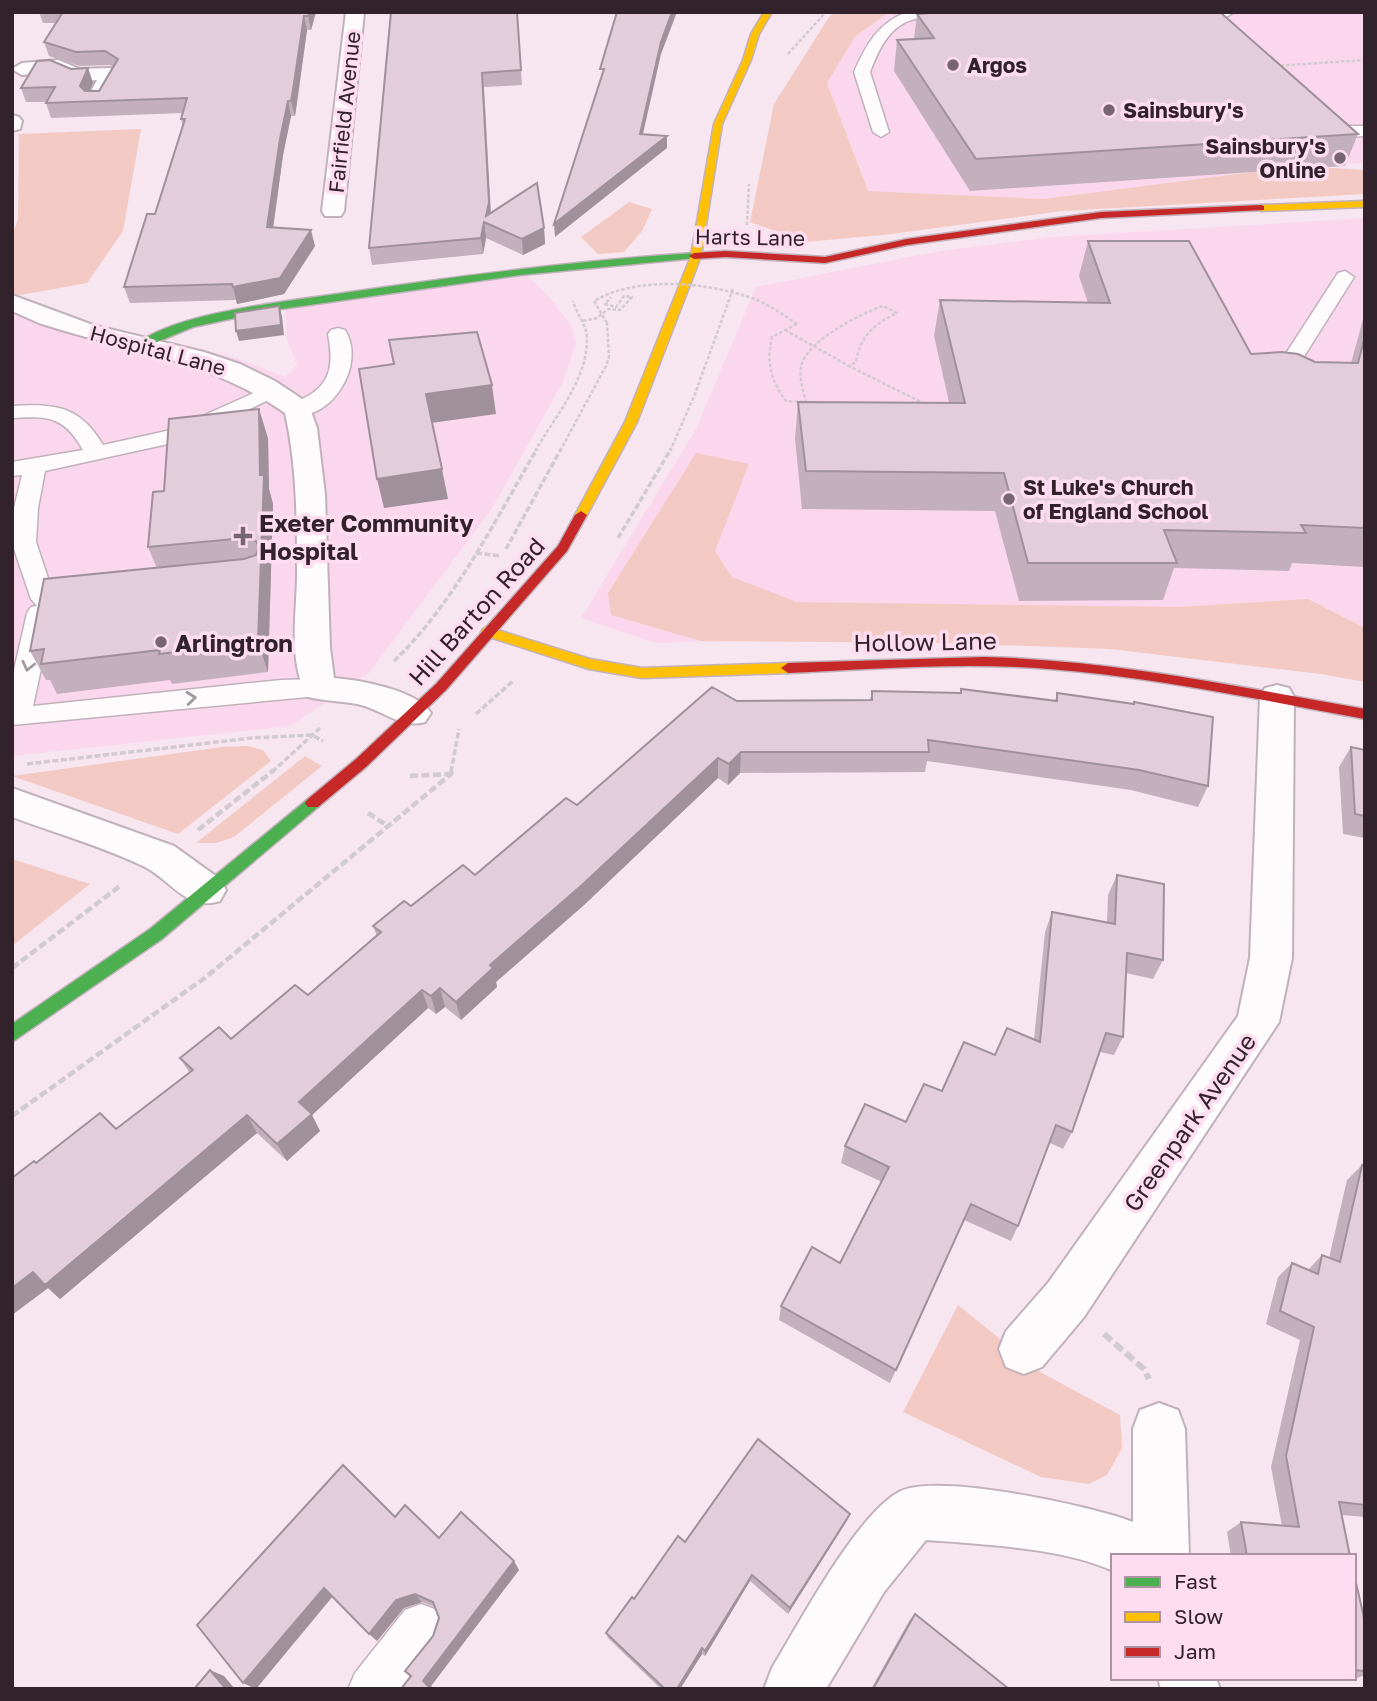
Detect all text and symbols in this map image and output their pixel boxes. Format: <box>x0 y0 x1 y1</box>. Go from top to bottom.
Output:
street label: Fairfield Avenue <box>323 30 365 194</box>
place label: Argos <box>967 52 1027 78</box>
marker: Argos <box>945 57 961 73</box>
place label: Sainsbury's <box>1123 97 1244 123</box>
marker: Sainsbury's <box>1101 102 1117 118</box>
place label: Sainsbury's Online <box>1205 133 1326 183</box>
marker: Sainsbury's Online <box>1332 150 1348 166</box>
street label: Harts Lane <box>695 223 805 251</box>
street label: Hospital Lane <box>87 319 229 381</box>
place label: St Luke's Church of England School <box>1023 474 1208 524</box>
marker: St Luke's Church of England School <box>1001 491 1017 507</box>
place label: Exeter Community Hospital <box>259 508 474 565</box>
marker: Exeter Community Hospital <box>233 526 253 546</box>
street label: Hill Barton Road <box>402 531 550 691</box>
street label: Hollow Lane <box>853 625 997 657</box>
place label: Arlingtron <box>175 628 293 657</box>
marker: Arlingtron <box>153 634 169 650</box>
one-way arrow <box>22 660 36 672</box>
one-way arrow <box>185 691 197 706</box>
street label: Greenpark Avenue <box>1117 1027 1261 1217</box>
legend <box>1111 1554 1356 1680</box>
text: Fast <box>1174 1568 1217 1594</box>
text: Slow <box>1174 1603 1223 1629</box>
text: Jam <box>1174 1638 1216 1664</box>

